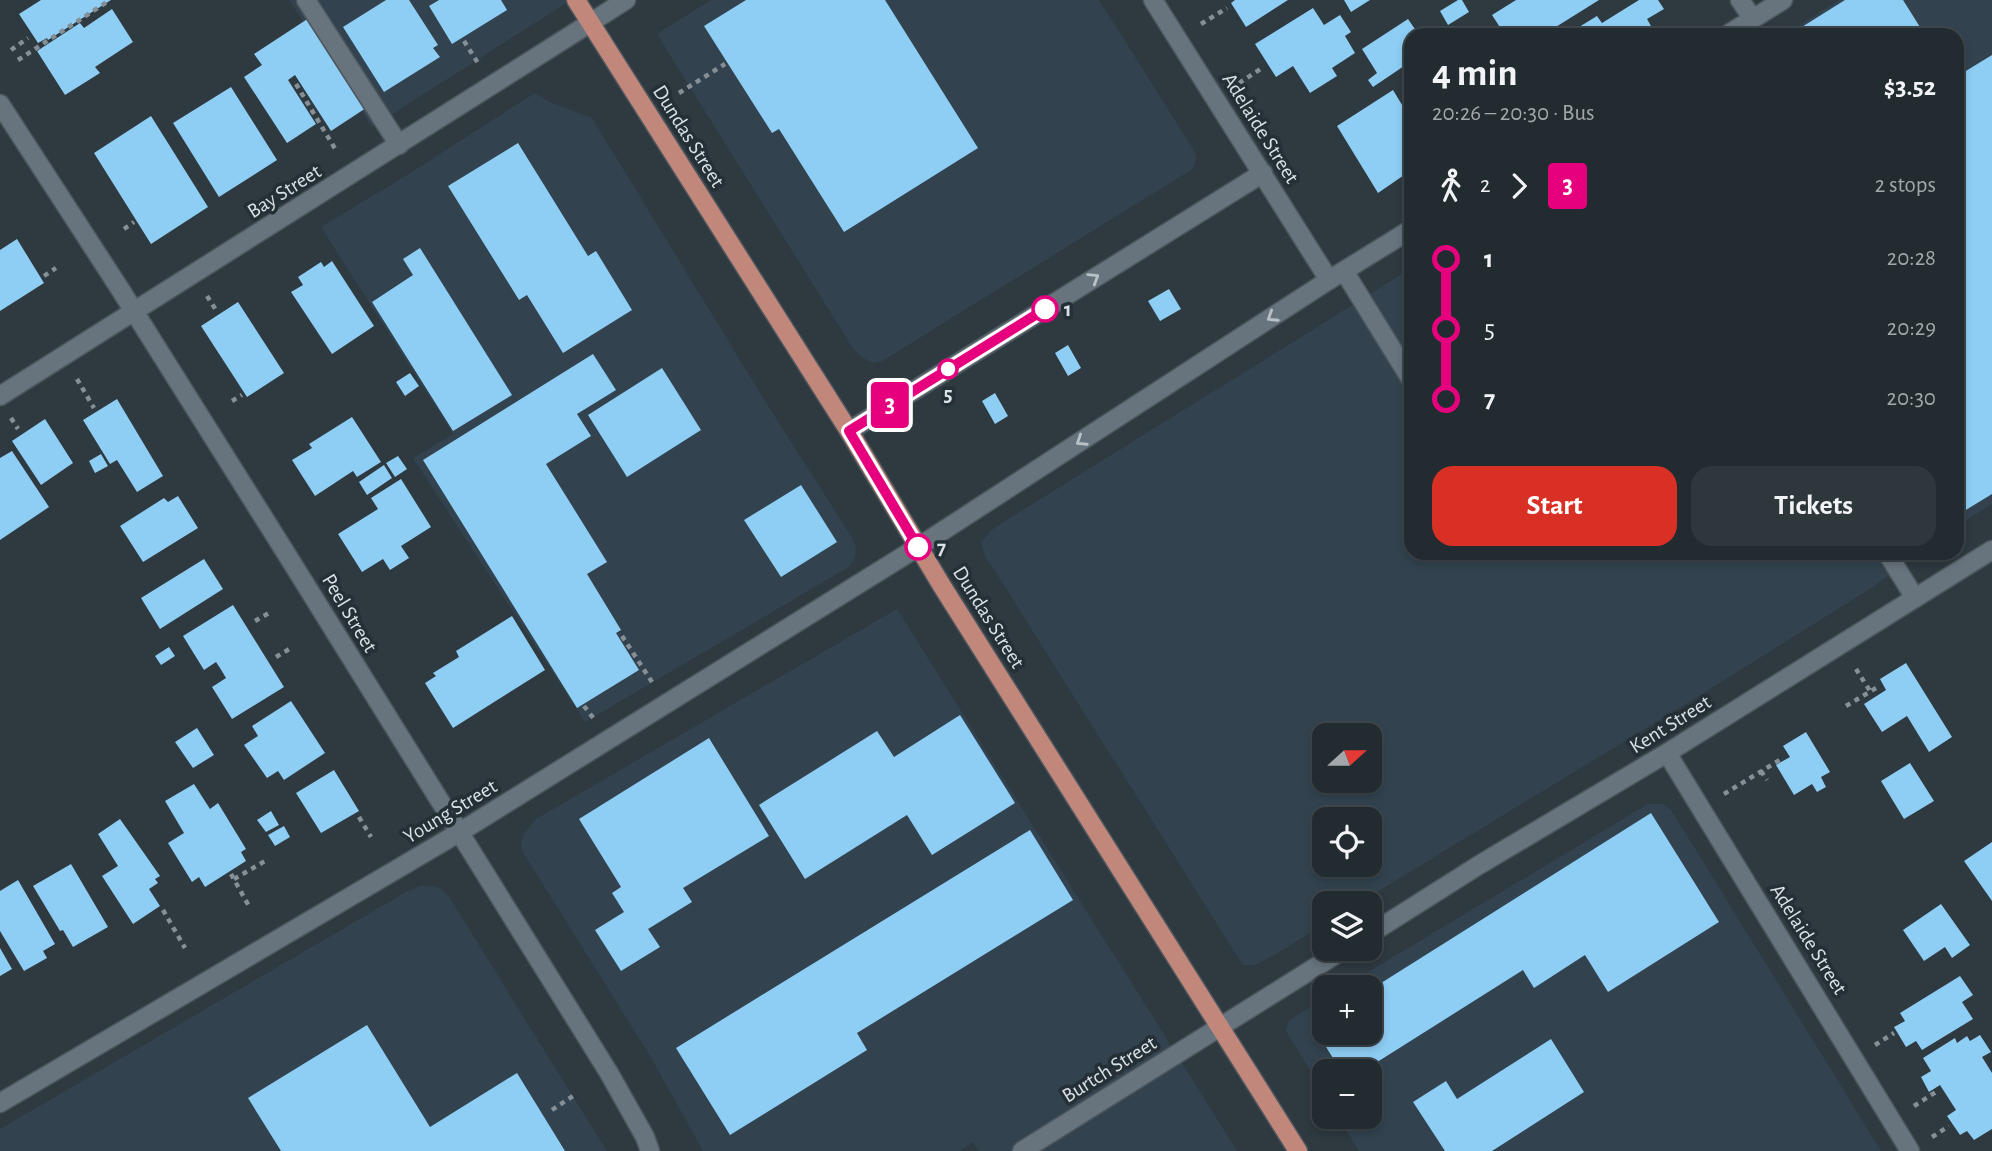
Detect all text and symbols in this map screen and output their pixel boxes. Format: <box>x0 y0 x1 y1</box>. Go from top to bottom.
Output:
text: 4 min <box>1432 55 1518 93</box>
street label: Adelaide Street <box>1218 69 1303 187</box>
text: $3.52 <box>1884 74 1936 100</box>
street label: Dundas Street <box>649 81 728 191</box>
text: 20:26 – 20:30 · Bus <box>1432 102 1595 125</box>
street label: Bay Street <box>244 160 325 222</box>
icon: walk <box>1432 167 1470 205</box>
icon: forward <box>1500 167 1538 205</box>
text: 2 <box>1480 174 1490 197</box>
text: 3 <box>1562 174 1573 198</box>
text: 2 stops <box>1875 174 1936 197</box>
text: 1 <box>1484 246 1493 272</box>
text: 20:28 <box>1887 247 1936 270</box>
one-way arrow <box>1086 274 1099 287</box>
marker: 1 <box>1032 296 1058 322</box>
place label: 1 <box>1064 299 1072 320</box>
one-way arrow <box>1267 309 1280 321</box>
text: 5 <box>1484 316 1495 342</box>
text: 20:29 <box>1887 317 1936 340</box>
marker: 5 <box>938 359 958 379</box>
line badge: 3 <box>867 382 913 428</box>
place label: 5 <box>943 384 953 405</box>
text: 7 <box>1484 386 1495 412</box>
text: 20:30 <box>1887 387 1936 410</box>
text: 3 <box>885 393 895 417</box>
one-way arrow <box>1076 432 1089 445</box>
button: Start <box>1432 466 1677 546</box>
button: Tickets <box>1691 466 1936 546</box>
marker: 7 <box>905 534 931 560</box>
place label: 7 <box>937 537 946 558</box>
street label: Dundas Street <box>949 562 1028 672</box>
street label: Peel Street <box>318 570 381 656</box>
street label: Kent Street <box>1626 691 1715 757</box>
north arrow <box>1312 723 1382 793</box>
map controls <box>1312 723 1382 1129</box>
street label: Young Street <box>400 775 501 847</box>
button: locate <box>1312 807 1382 877</box>
street label: Adelaide Street <box>1766 880 1851 998</box>
button: layers <box>1312 891 1382 961</box>
button: + <box>1312 975 1382 1045</box>
street label: Burtch Street <box>1058 1032 1160 1107</box>
button: − <box>1312 1059 1382 1129</box>

